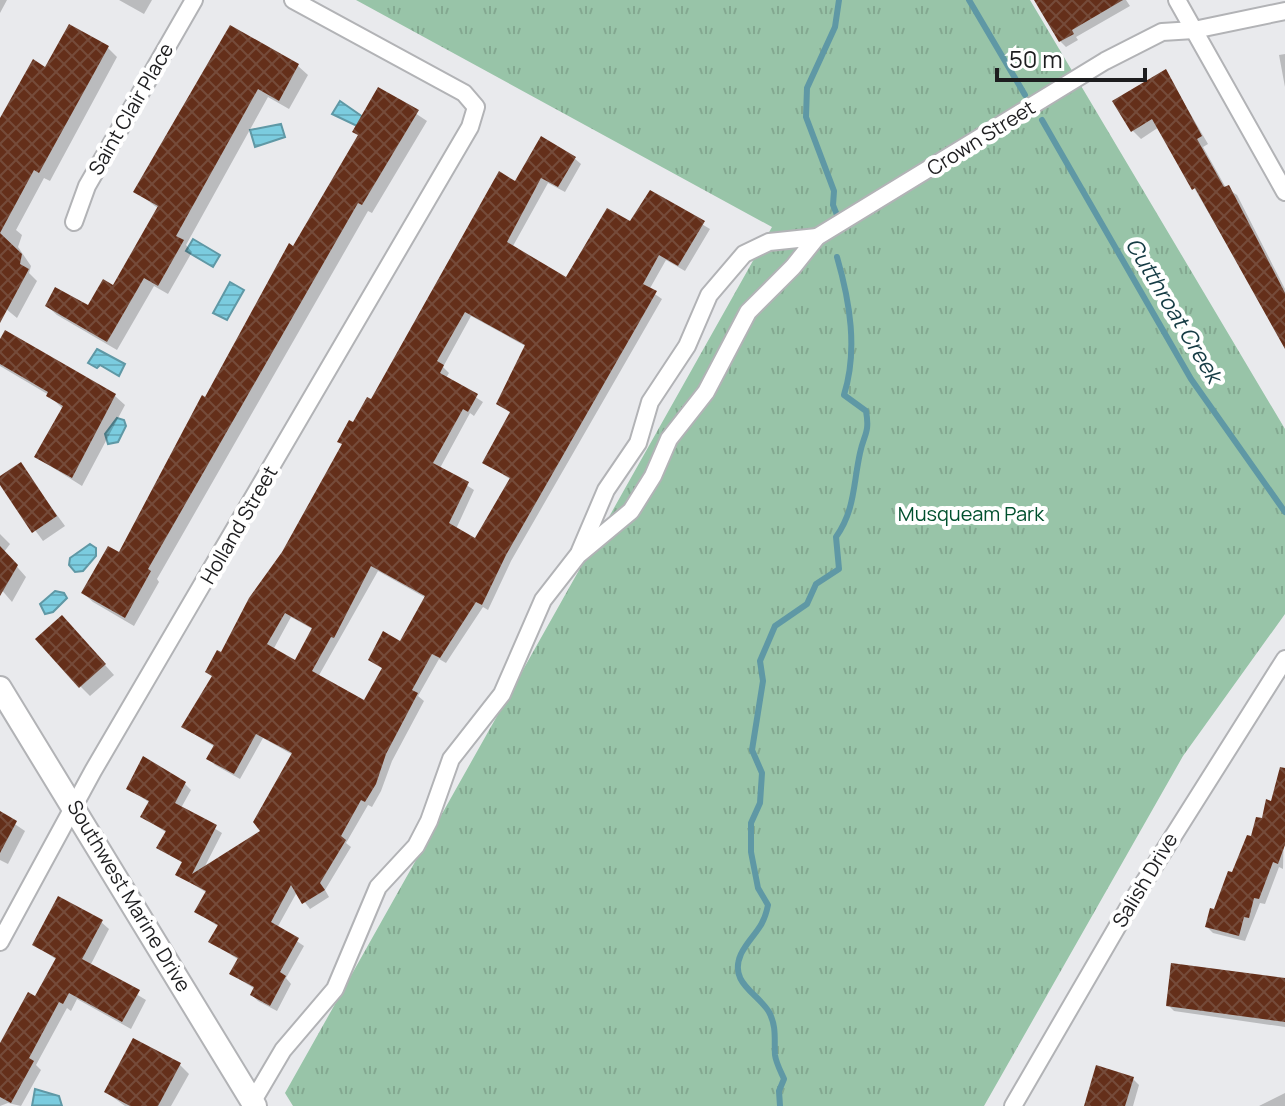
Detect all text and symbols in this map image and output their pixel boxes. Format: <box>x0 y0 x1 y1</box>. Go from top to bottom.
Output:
scale bar <box>997 32 1145 82</box>
street label: Saint Clair Place <box>82 38 179 180</box>
text: 50 m <box>1009 42 1063 75</box>
street label: Crown Street <box>922 94 1040 182</box>
water label: Cutthroat Creek <box>1119 232 1231 391</box>
street label: Holland Street <box>194 461 283 589</box>
park label: Musqueam Park <box>898 500 1045 527</box>
street label: Southwest Marine Drive <box>61 795 197 997</box>
street label: Salish Drive <box>1106 827 1183 932</box>

